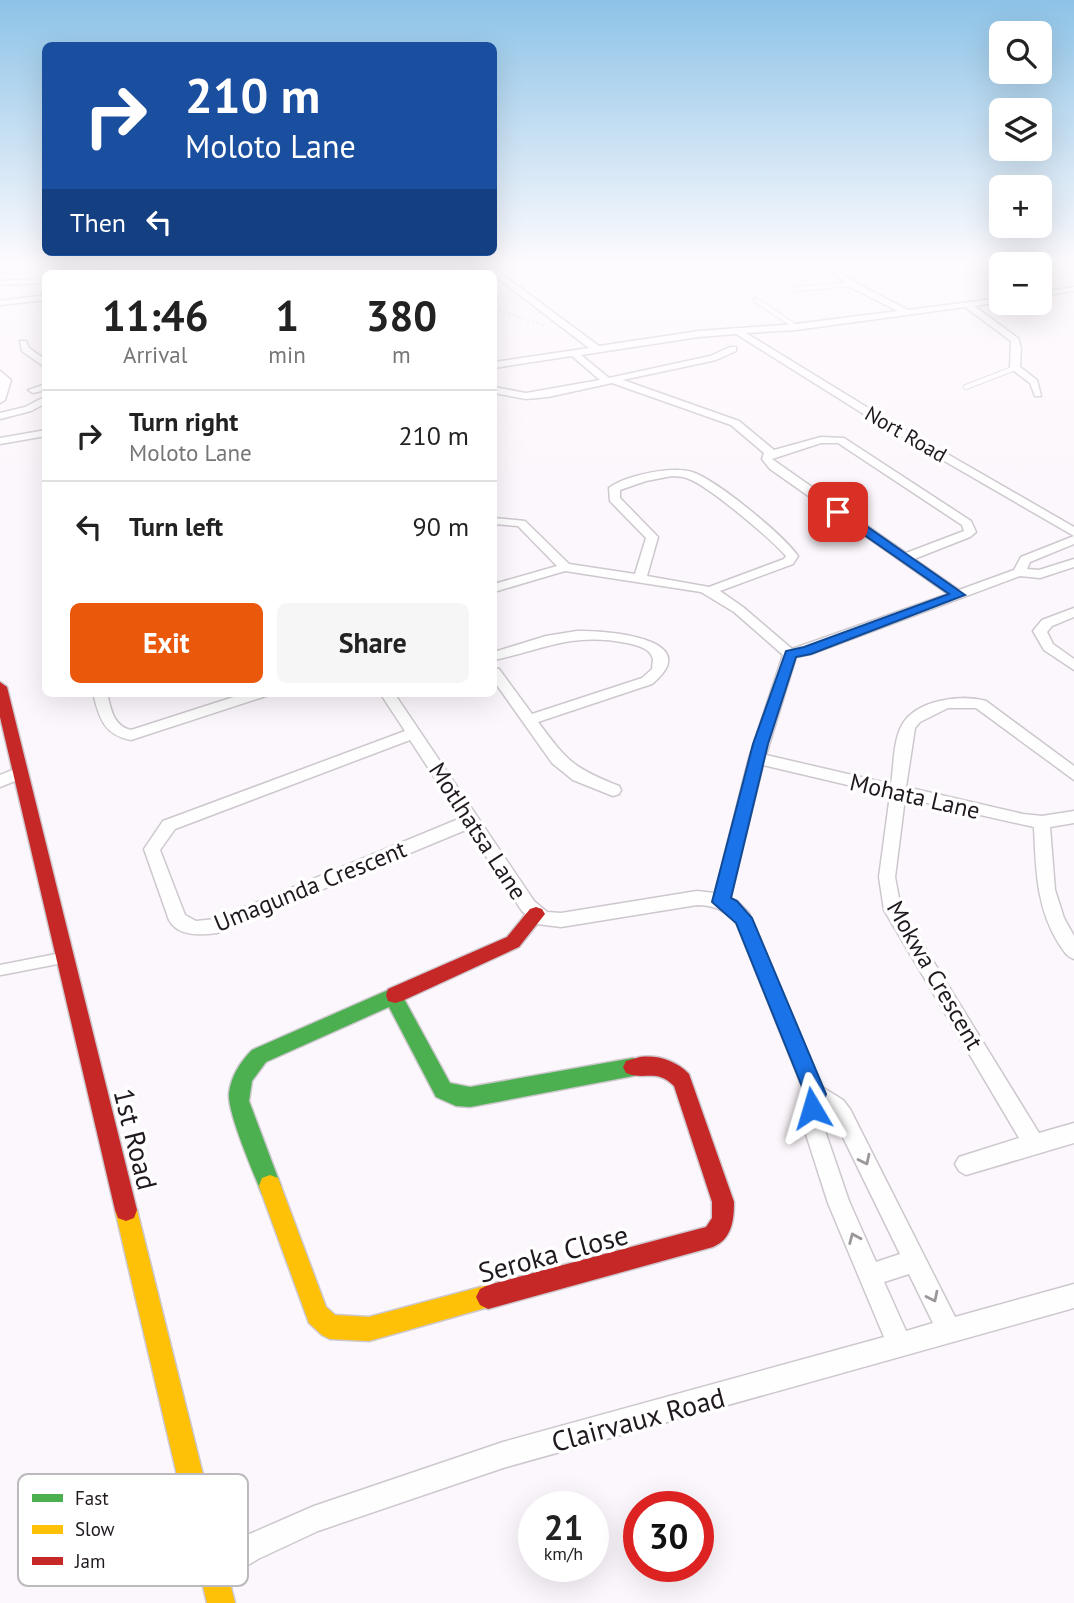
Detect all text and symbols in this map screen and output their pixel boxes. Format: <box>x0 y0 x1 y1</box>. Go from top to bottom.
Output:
map controls <box>989 21 1052 315</box>
button: search <box>989 21 1052 84</box>
text: 210 m <box>185 63 320 127</box>
icon: right <box>70 70 161 161</box>
button: layers <box>989 98 1052 161</box>
text: Moloto Lane <box>185 125 356 167</box>
button: + <box>989 175 1052 238</box>
icon: left <box>140 203 178 241</box>
text: Then <box>70 206 126 239</box>
button: − <box>989 252 1052 315</box>
text: 11:46 <box>102 288 208 343</box>
text: 1 <box>275 288 299 343</box>
text: 380 <box>366 288 437 343</box>
text: Arrival <box>123 340 187 369</box>
text: min <box>268 340 306 369</box>
text: m <box>392 340 411 369</box>
street label: Nort Road <box>860 400 952 468</box>
text: Turn right <box>129 405 238 438</box>
icon: right <box>70 417 108 455</box>
text: 210 m <box>398 419 469 452</box>
text: Moloto Lane <box>129 438 252 467</box>
pin <box>808 482 868 542</box>
icon: arrive <box>819 493 857 531</box>
icon: left <box>70 508 108 546</box>
text: Turn left <box>129 510 223 543</box>
text: 90 m <box>413 510 469 543</box>
button: Exit <box>70 603 263 683</box>
button: Share <box>277 603 469 683</box>
street label: Motlhatsa Lane <box>422 756 534 906</box>
street label: Mohata Lane <box>847 766 983 826</box>
street label: Umagunda Crescent <box>209 833 411 939</box>
street label: Mokwa Crescent <box>880 895 990 1055</box>
position arrow <box>775 1071 849 1145</box>
street label: 1st Road <box>106 1084 166 1194</box>
one-way arrow <box>856 1153 870 1165</box>
street label: Seroka Close <box>474 1215 632 1291</box>
one-way arrow <box>848 1233 862 1246</box>
one-way arrow <box>924 1290 938 1302</box>
street label: Clairvaux Road <box>547 1378 729 1460</box>
legend <box>18 1474 248 1586</box>
text: Fast <box>75 1486 109 1510</box>
speed limit sign: 30 <box>623 1491 714 1582</box>
text: 21 <box>544 1504 583 1550</box>
text: Slow <box>75 1517 115 1541</box>
text: km/h <box>544 1542 583 1565</box>
text: Jam <box>74 1549 105 1573</box>

